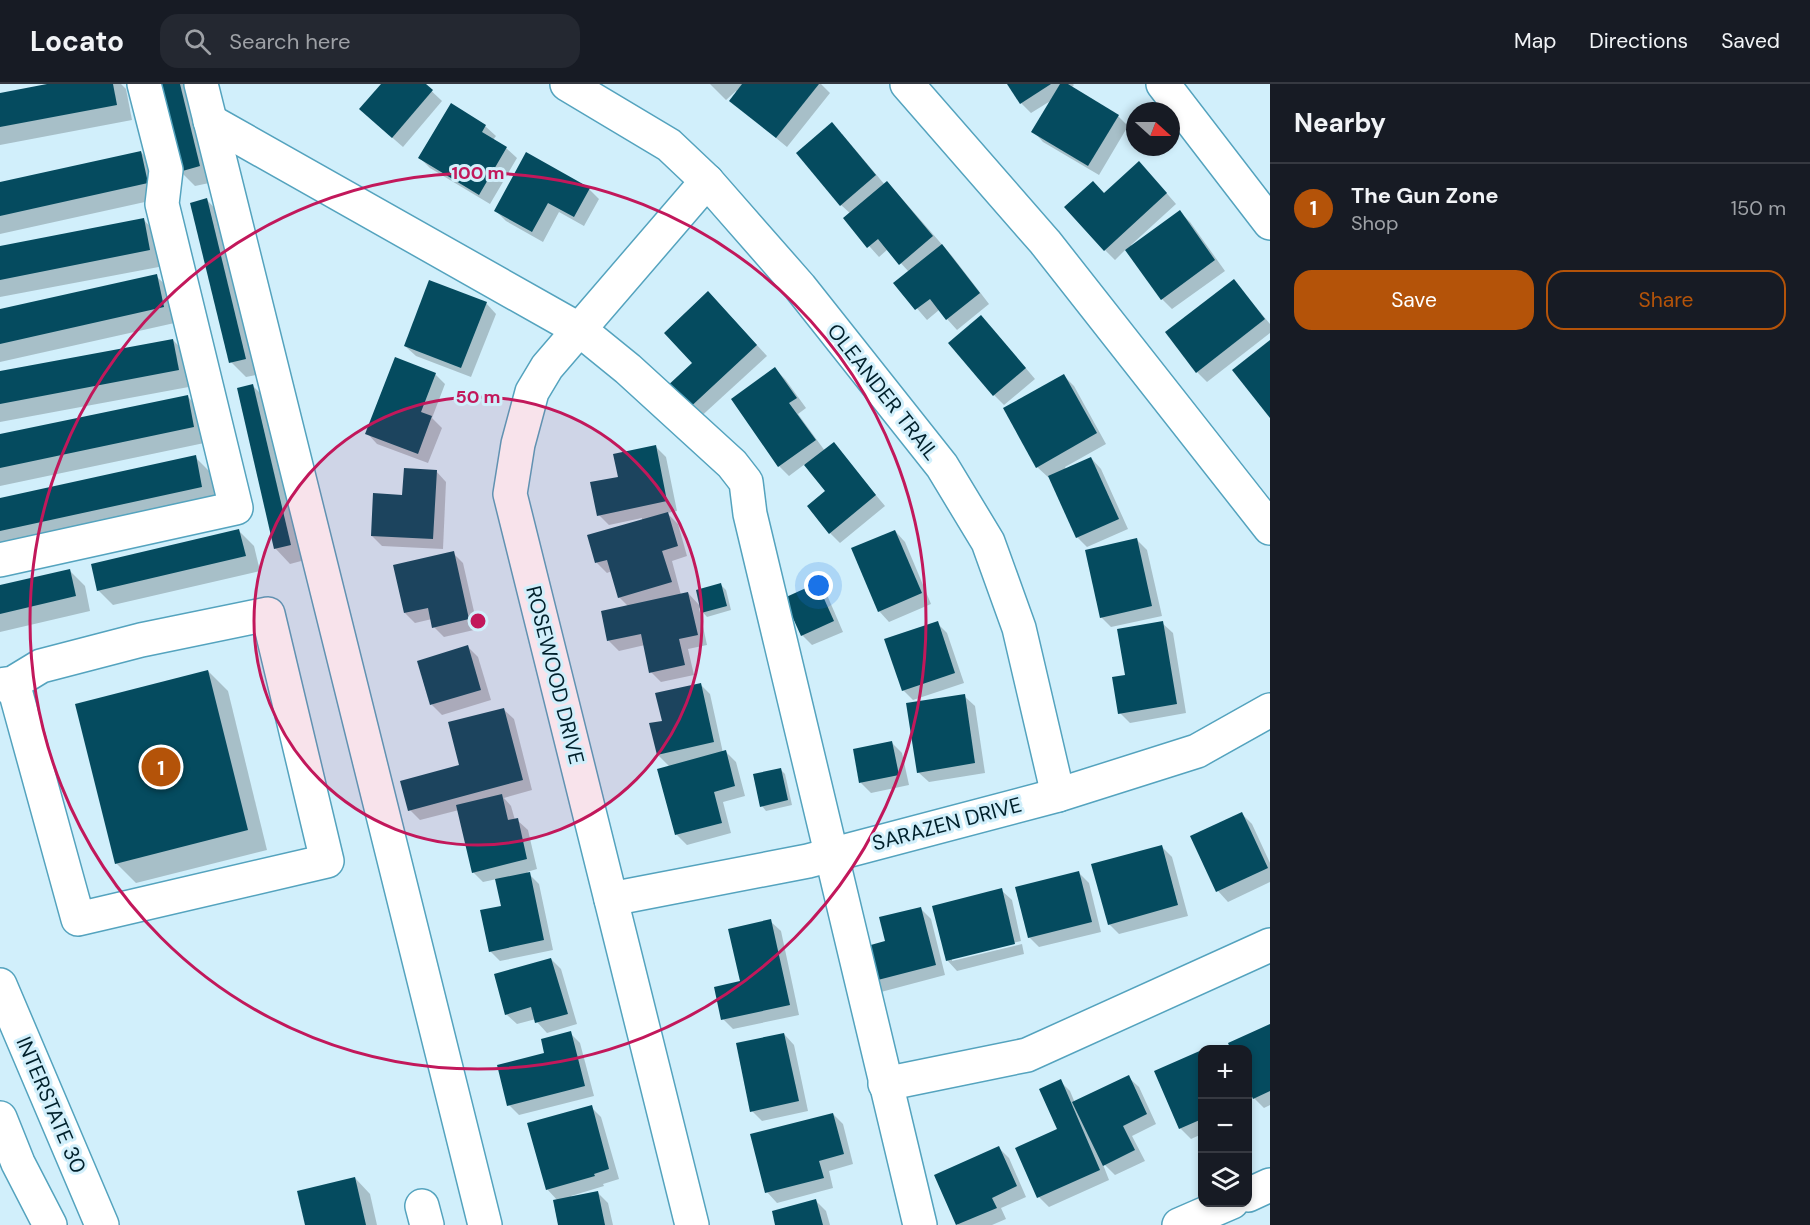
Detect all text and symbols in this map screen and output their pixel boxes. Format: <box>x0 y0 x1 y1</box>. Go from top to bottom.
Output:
search box <box>160 14 580 68</box>
text: Locato <box>30 23 124 60</box>
icon: search <box>181 25 214 58</box>
text: Search here <box>229 27 351 56</box>
text: Map <box>1514 27 1556 55</box>
text: Directions <box>1589 27 1688 55</box>
text: Saved <box>1721 27 1780 55</box>
north arrow <box>1126 102 1180 156</box>
text: Nearby <box>1294 106 1386 140</box>
text: 100 m <box>451 161 505 185</box>
text: The Gun Zone <box>1351 181 1499 210</box>
text: 1 <box>1310 195 1317 221</box>
text: 150 m <box>1731 195 1786 221</box>
text: Shop <box>1351 210 1398 236</box>
button: Save <box>1294 270 1534 330</box>
button: Share <box>1546 270 1786 330</box>
street label: OLEANDER TRAIL <box>821 318 945 466</box>
text: 50 m <box>455 385 501 409</box>
your location <box>804 571 833 600</box>
street label: ROSEWOOD DRIVE <box>519 583 591 767</box>
centre of rings <box>468 611 488 631</box>
pin: 1 <box>142 744 180 790</box>
street label: SARAZEN DRIVE <box>869 791 1025 857</box>
street label: INTERSTATE 30 <box>10 1032 92 1178</box>
map controls <box>1198 1045 1252 1207</box>
button: + <box>1198 1045 1252 1099</box>
button: − <box>1198 1099 1252 1153</box>
button: layers <box>1198 1153 1252 1207</box>

